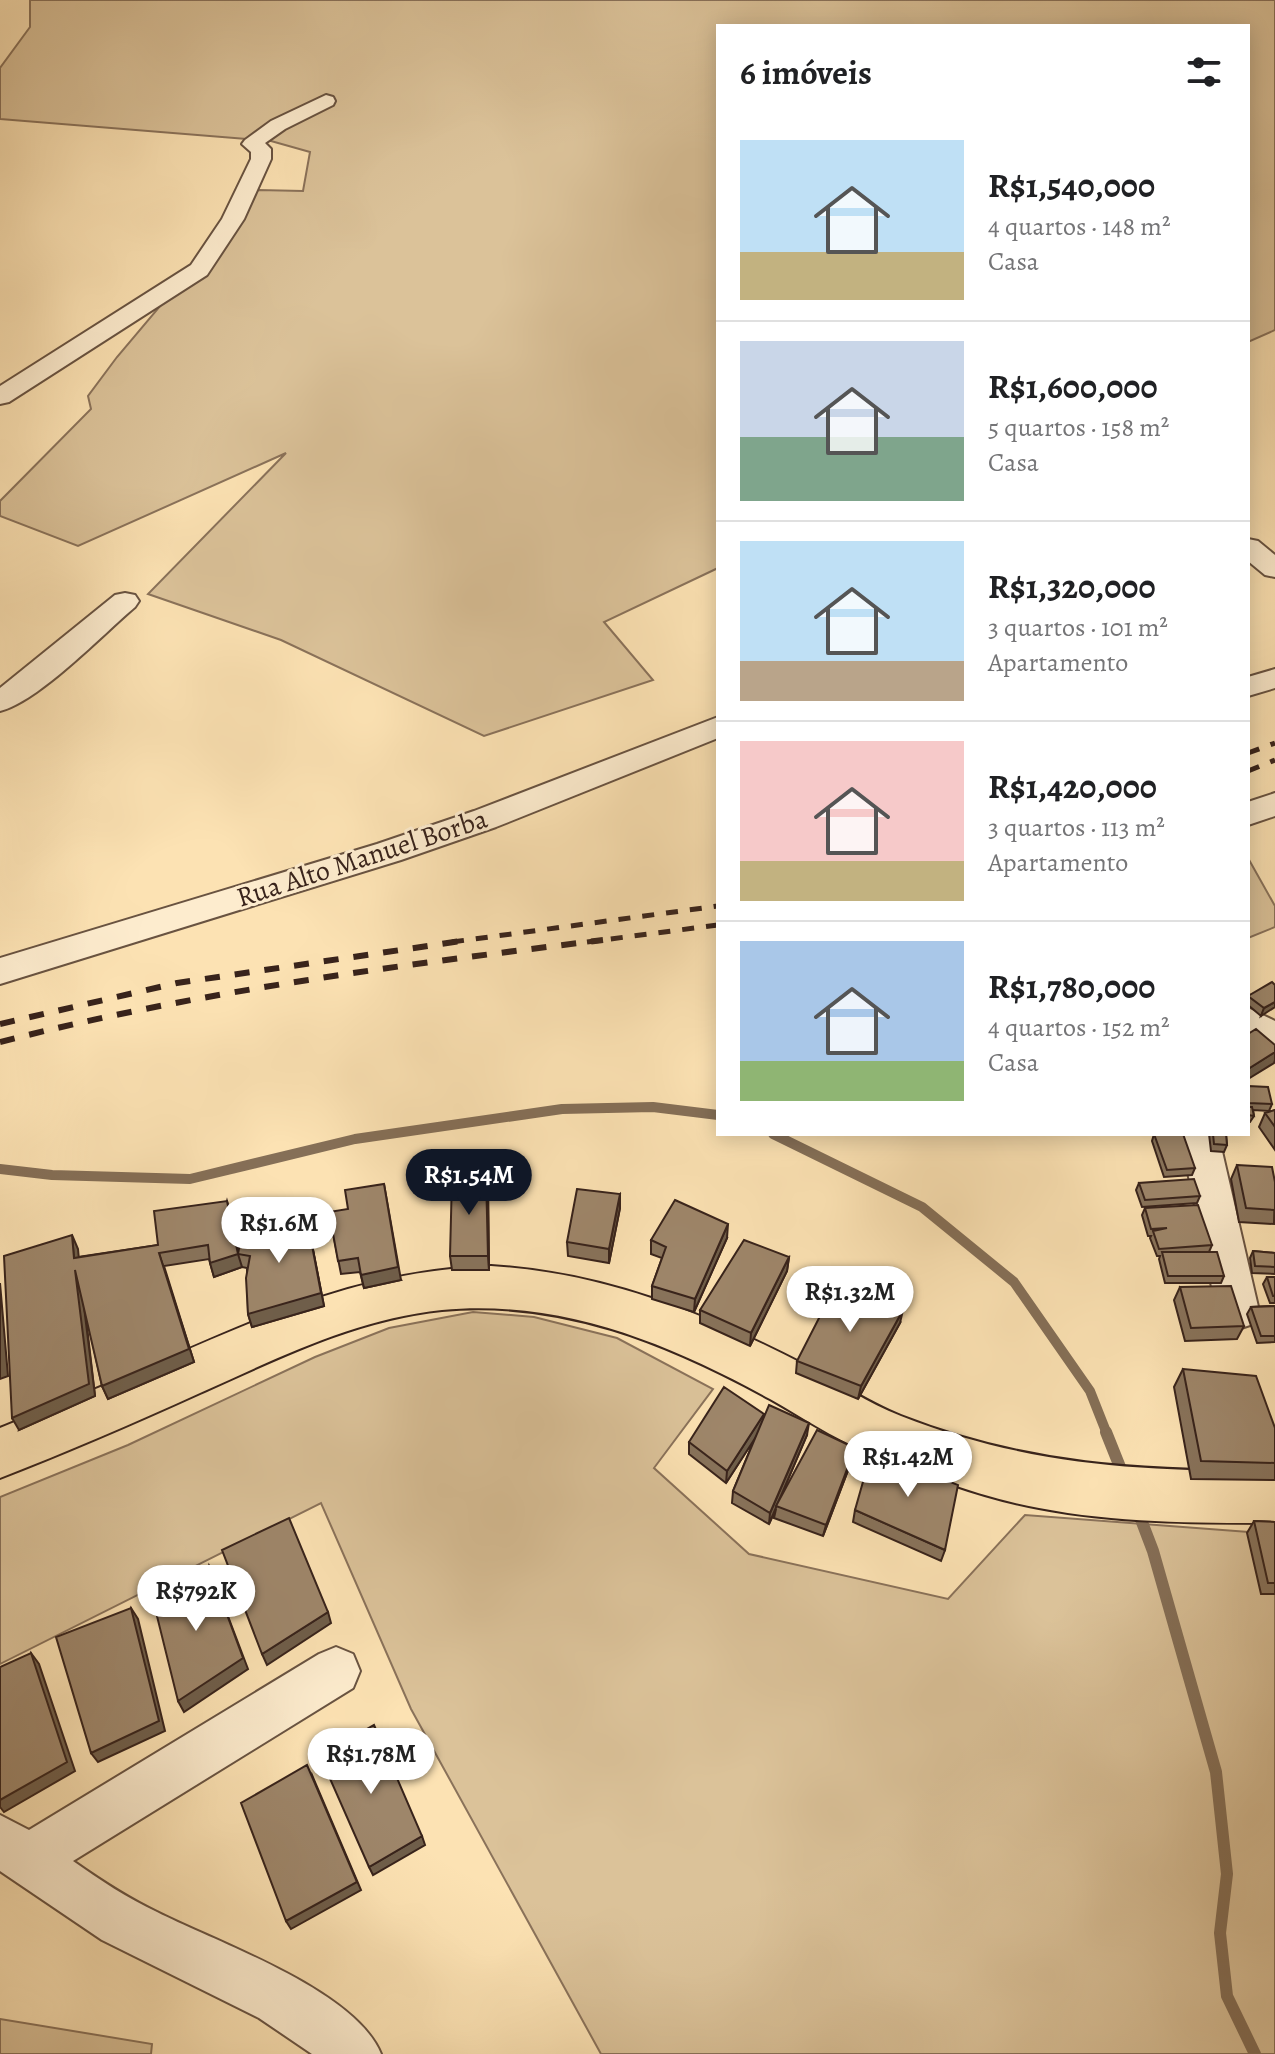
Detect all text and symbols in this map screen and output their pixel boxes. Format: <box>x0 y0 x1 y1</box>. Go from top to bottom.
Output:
text: 6 imóveis <box>740 49 872 96</box>
icon: filters <box>1182 50 1226 94</box>
text: R$1,540,000 <box>988 162 1155 209</box>
icon: home <box>804 172 900 268</box>
text: 4 quartos · 148 m² <box>988 209 1171 244</box>
text: Casa <box>988 244 1039 279</box>
text: R$1,600,000 <box>988 363 1158 410</box>
icon: home <box>804 373 900 469</box>
text: 5 quartos · 158 m² <box>988 410 1169 445</box>
text: Casa <box>988 445 1039 480</box>
text: R$1,320,000 <box>988 563 1156 610</box>
icon: home <box>804 573 900 669</box>
text: 3 quartos · 101 m² <box>988 610 1168 645</box>
text: Apartamento <box>988 645 1128 680</box>
text: R$1,420,000 <box>988 763 1157 810</box>
icon: home <box>804 773 900 869</box>
street label: Rua Alto Manuel Borba <box>232 800 492 916</box>
text: 3 quartos · 113 m² <box>988 810 1165 845</box>
text: Apartamento <box>988 845 1128 880</box>
text: R$1,780,000 <box>988 963 1155 1010</box>
icon: home <box>804 973 900 1069</box>
text: 4 quartos · 152 m² <box>988 1010 1170 1045</box>
text: Casa <box>988 1045 1039 1080</box>
pin: R$1.54M <box>395 1149 543 1217</box>
text: R$1.54M <box>424 1157 514 1192</box>
pin: R$1.6M <box>214 1197 344 1265</box>
text: R$1.6M <box>239 1205 319 1240</box>
pin: R$1.32M <box>776 1266 924 1334</box>
text: R$1.32M <box>805 1274 895 1309</box>
pin: R$1.42M <box>834 1431 982 1499</box>
text: R$1.42M <box>862 1439 954 1474</box>
pin: R$792K <box>131 1565 261 1633</box>
text: R$792K <box>155 1573 237 1608</box>
pin: R$1.78M <box>297 1728 445 1796</box>
text: R$1.78M <box>326 1736 416 1771</box>

